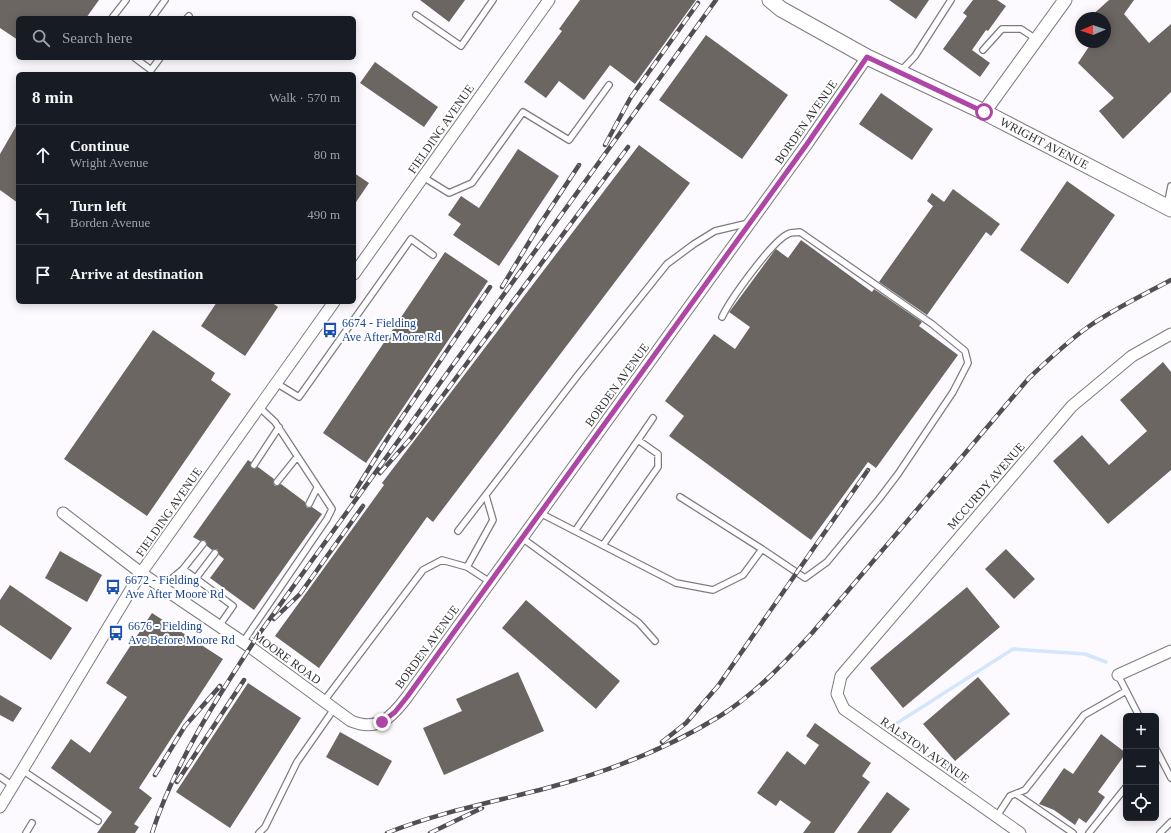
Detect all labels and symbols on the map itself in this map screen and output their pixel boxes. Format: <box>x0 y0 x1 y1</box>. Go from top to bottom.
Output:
north arrow <box>1075 12 1111 48</box>
street label: BORDEN AVENUE <box>772 77 840 167</box>
street label: FIELDING AVENUE <box>405 82 477 176</box>
route start <box>975 103 993 121</box>
street label: WRIGHT AVENUE <box>998 115 1091 172</box>
place label: 6674 - Fielding Ave After Moore Rd <box>342 316 441 344</box>
bus stop icon: 6674 - Fielding Ave After Moore Rd <box>321 321 339 339</box>
street label: BORDEN AVENUE <box>582 341 652 429</box>
street label: MCCURDY AVENUE <box>945 440 1027 532</box>
street label: FIELDING AVENUE <box>133 465 205 559</box>
place label: 6672 - Fielding Ave After Moore Rd <box>125 573 224 601</box>
bus stop icon: 6672 - Fielding Ave After Moore Rd <box>104 578 122 596</box>
street label: BORDEN AVENUE <box>392 603 462 691</box>
place label: 6676 - Fielding Ave Before Moore Rd <box>128 619 235 647</box>
bus stop icon: 6676 - Fielding Ave Before Moore Rd <box>107 624 125 642</box>
street label: MOORE ROAD <box>250 629 324 687</box>
route end <box>373 713 391 731</box>
street label: RALSTON AVENUE <box>878 714 972 786</box>

